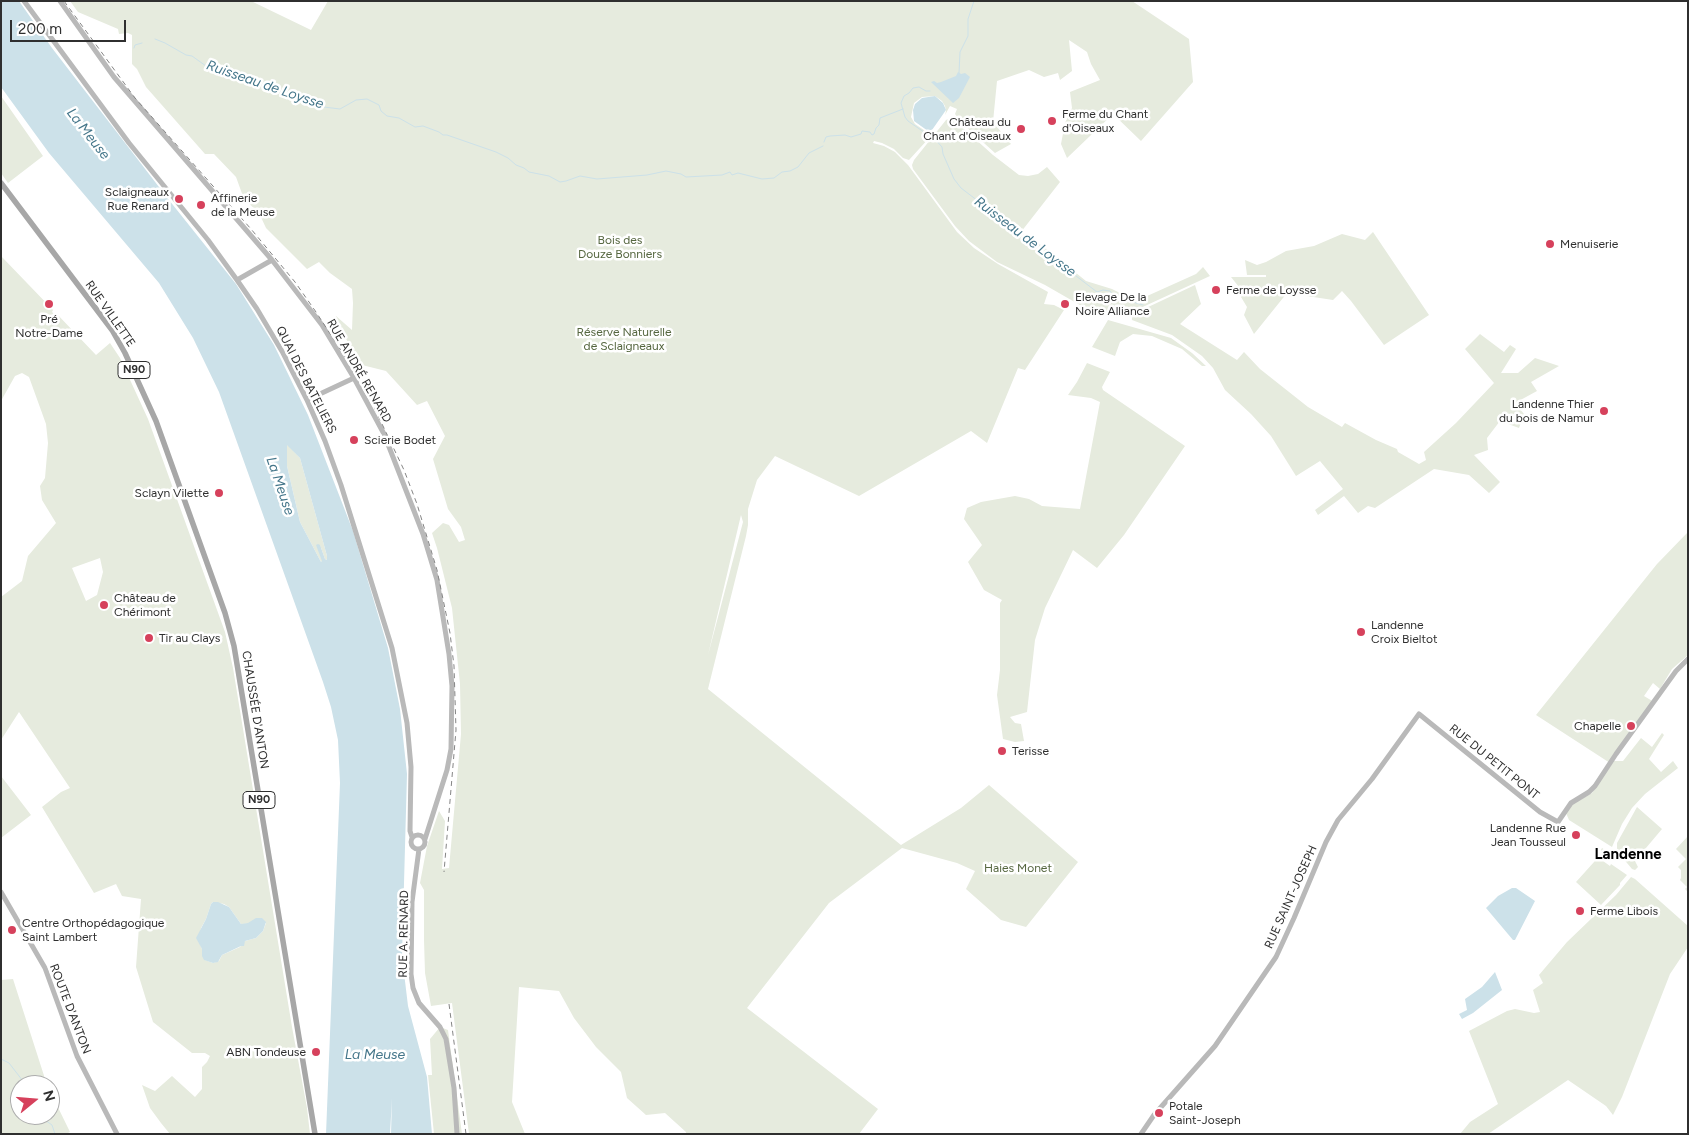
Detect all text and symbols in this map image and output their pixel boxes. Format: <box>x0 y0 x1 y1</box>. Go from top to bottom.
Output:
scale bar <box>12 10 129 42</box>
text: 200 m <box>18 20 62 38</box>
water label: Ruisseau de Loysse <box>204 57 326 113</box>
water label: La Meuse <box>63 105 113 163</box>
place label: Ferme du Chant d'Oiseaux <box>1062 107 1148 135</box>
place label: Château du Chant d'Oiseaux <box>923 115 1011 143</box>
marker: Ferme du Chant d'Oiseaux <box>1046 115 1058 127</box>
marker: Château du Chant d'Oiseaux <box>1015 123 1027 135</box>
place label: Sclaigneaux Rue Renard <box>105 185 169 213</box>
place label: Affinerie de la Meuse <box>211 191 275 219</box>
marker: Sclaigneaux Rue Renard <box>173 193 185 205</box>
water label: Ruisseau de Loysse <box>971 193 1079 281</box>
marker: Affinerie de la Meuse <box>195 199 207 211</box>
park label: Bois des Douze Bonniers <box>578 233 662 261</box>
place label: Menuiserie <box>1560 237 1618 251</box>
marker: Menuiserie <box>1544 238 1556 250</box>
street label: RUE VILLETTE <box>82 278 138 350</box>
place label: Ferme de Loysse <box>1226 283 1316 297</box>
marker: Ferme de Loysse <box>1210 284 1222 296</box>
place label: Elevage De la Noire Alliance <box>1075 290 1150 318</box>
marker: Pré Notre-Dame <box>43 298 55 310</box>
marker: Elevage De la Noire Alliance <box>1059 298 1071 310</box>
place label: Pré Notre-Dame <box>15 312 83 340</box>
street label: RUE ANDRÉ RENARD <box>323 317 395 425</box>
street label: QUAI DES BATELIERS <box>273 324 339 436</box>
park label: Réserve Naturelle de Sclaigneaux <box>577 325 671 353</box>
road number: N90 <box>118 362 150 378</box>
place label: Landenne Thier du bois de Namur <box>1499 397 1594 425</box>
marker: Landenne Thier du bois de Namur <box>1598 405 1610 417</box>
place label: Scierie Bodet <box>364 433 436 447</box>
marker: Scierie Bodet <box>348 434 360 446</box>
water label: La Meuse <box>262 455 298 517</box>
place label: Sclayn Vilette <box>135 486 209 500</box>
marker: Sclayn Vilette <box>213 487 225 499</box>
place label: Château de Chérimont <box>114 591 176 619</box>
marker: Château de Chérimont <box>98 599 110 611</box>
place label: Landenne Croix Bieltot <box>1371 618 1437 646</box>
marker: Landenne Croix Bieltot <box>1355 626 1367 638</box>
place label: Tir au Clays <box>159 631 220 645</box>
marker: Tir au Clays <box>143 632 155 644</box>
street label: CHAUSSÉE D'ANTON <box>239 650 271 770</box>
place label: Chapelle <box>1574 719 1621 733</box>
marker: Chapelle <box>1625 720 1637 732</box>
street label: RUE DU PETIT PONT <box>1446 721 1542 803</box>
place label: Terisse <box>1012 744 1049 758</box>
marker: Terisse <box>996 745 1008 757</box>
road number: N90 <box>243 792 275 808</box>
place label: Landenne Rue Jean Tousseul <box>1490 821 1566 849</box>
marker: Landenne Rue Jean Tousseul <box>1570 829 1582 841</box>
street label: RUE SAINT-JOSEPH <box>1262 843 1320 951</box>
district label: Landenne <box>1594 846 1662 864</box>
park label: Haies Monet <box>984 861 1052 875</box>
street label: RUE A. RENARD <box>396 890 412 978</box>
place label: Ferme Libois <box>1590 904 1658 918</box>
marker: Ferme Libois <box>1574 905 1586 917</box>
place label: Centre Orthopédagogique Saint Lambert <box>22 916 164 944</box>
marker: Centre Orthopédagogique Saint Lambert <box>6 924 18 936</box>
street label: ROUTE D'ANTON <box>46 962 94 1056</box>
place label: ABN Tondeuse <box>226 1045 306 1059</box>
marker: ABN Tondeuse <box>310 1046 322 1058</box>
water label: La Meuse <box>345 1047 405 1063</box>
north arrow <box>10 1075 60 1125</box>
text: N <box>39 1088 59 1103</box>
place label: Potale Saint-Joseph <box>1169 1099 1241 1127</box>
marker: Potale Saint-Joseph <box>1153 1107 1165 1119</box>

